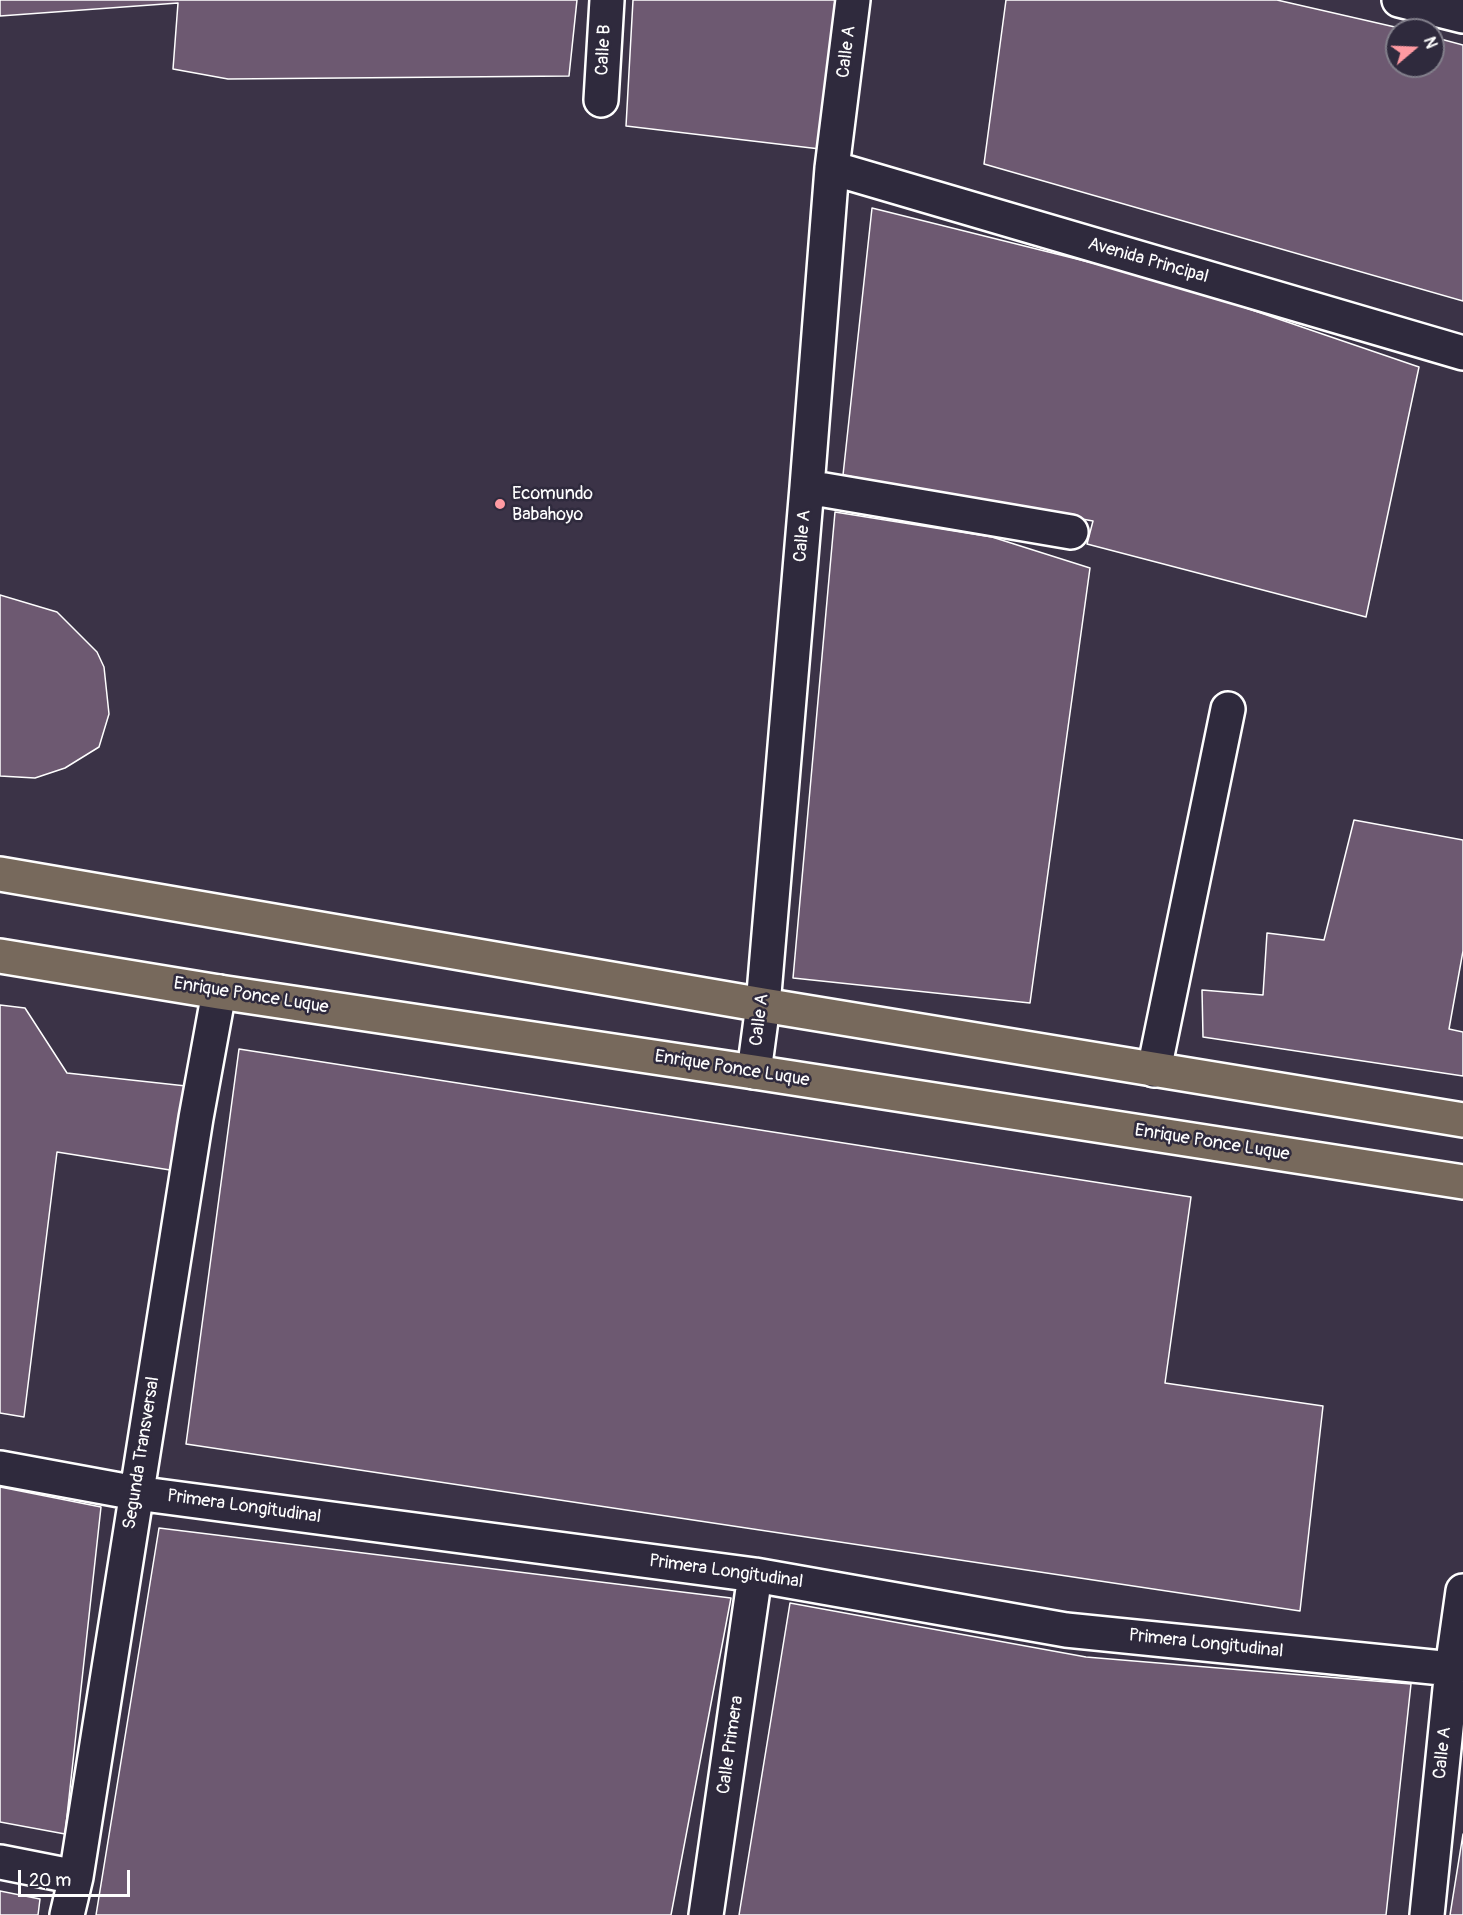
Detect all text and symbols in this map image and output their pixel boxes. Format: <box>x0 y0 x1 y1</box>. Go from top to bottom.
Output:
north arrow <box>1385 18 1445 78</box>
street label: Calle B <box>592 24 616 76</box>
street label: Calle A <box>833 25 861 79</box>
text: N <box>1419 34 1441 51</box>
street label: Avenida Principal <box>1085 233 1211 289</box>
place label: Ecomundo Babahoyo <box>512 483 593 526</box>
marker: Ecomundo Babahoyo <box>493 497 507 511</box>
street label: Calle A <box>790 509 816 563</box>
street label: Enrique Ponce Luque <box>172 973 330 1019</box>
street label: Calle A <box>746 993 774 1047</box>
street label: Enrique Ponce Luque <box>653 1046 811 1092</box>
street label: Enrique Ponce Luque <box>1133 1120 1291 1166</box>
street label: Segunda Transversal <box>119 1375 165 1531</box>
street label: Primera Longitudinal <box>166 1485 322 1529</box>
street label: Primera Longitudinal <box>648 1550 804 1594</box>
street label: Primera Longitudinal <box>1128 1625 1284 1663</box>
street label: Calle Primera <box>713 1694 749 1796</box>
street label: Calle A <box>1430 1726 1456 1780</box>
scale bar <box>21 1858 134 1896</box>
text: 20 m <box>29 1869 71 1892</box>

